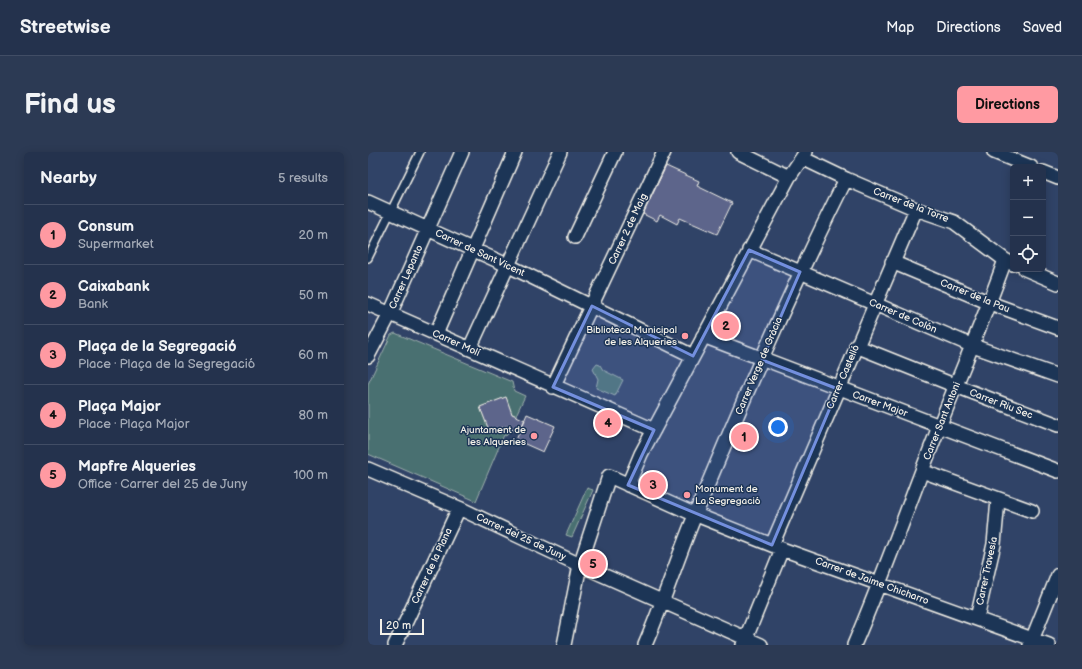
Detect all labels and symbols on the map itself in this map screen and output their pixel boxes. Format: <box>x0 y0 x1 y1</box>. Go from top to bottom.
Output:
street label: Carrer de la Torre <box>871 185 951 225</box>
street label: Carrer 2 de Maig <box>606 191 650 267</box>
street label: Carrer de Sant Vicent <box>433 227 527 279</box>
street label: Carrer Lepanto <box>386 243 426 311</box>
street label: Carrer de la Pau <box>938 277 1012 315</box>
street label: Carrer de Colón <box>867 296 939 336</box>
pin: 2 <box>713 311 739 341</box>
street label: Carrer Verge de Gràcia <box>733 315 785 417</box>
place label: Biblioteca Municipal de les Alqueries <box>586 324 677 348</box>
street label: Carrer Molí <box>430 327 482 359</box>
marker: Biblioteca Municipal de les Alqueries <box>680 331 690 341</box>
street label: Carrer Castelló <box>824 343 862 411</box>
street label: Carrer Sant Antoni <box>921 380 963 462</box>
street label: Carrer Riu Sec <box>968 386 1034 422</box>
street label: Carrer Major <box>851 388 910 420</box>
pin: 4 <box>595 408 621 438</box>
your location <box>768 417 788 437</box>
pin: 1 <box>731 422 757 452</box>
place label: Ajuntament de les Alqueries <box>461 424 526 448</box>
marker: Ajuntament de les Alqueries <box>529 431 539 441</box>
pin: 3 <box>640 470 666 500</box>
place label: Monument de La Segregació <box>695 483 761 507</box>
marker: Monument de La Segregació <box>682 490 692 500</box>
street label: Carrer del 25 de Juny <box>474 511 568 563</box>
street label: Carrer de la Plana <box>409 526 455 606</box>
street label: Carrer Travesía <box>974 535 1000 606</box>
pin: 5 <box>580 549 606 579</box>
street label: Carrer de Jaime Chicharro <box>814 555 931 607</box>
scale bar <box>380 617 424 636</box>

